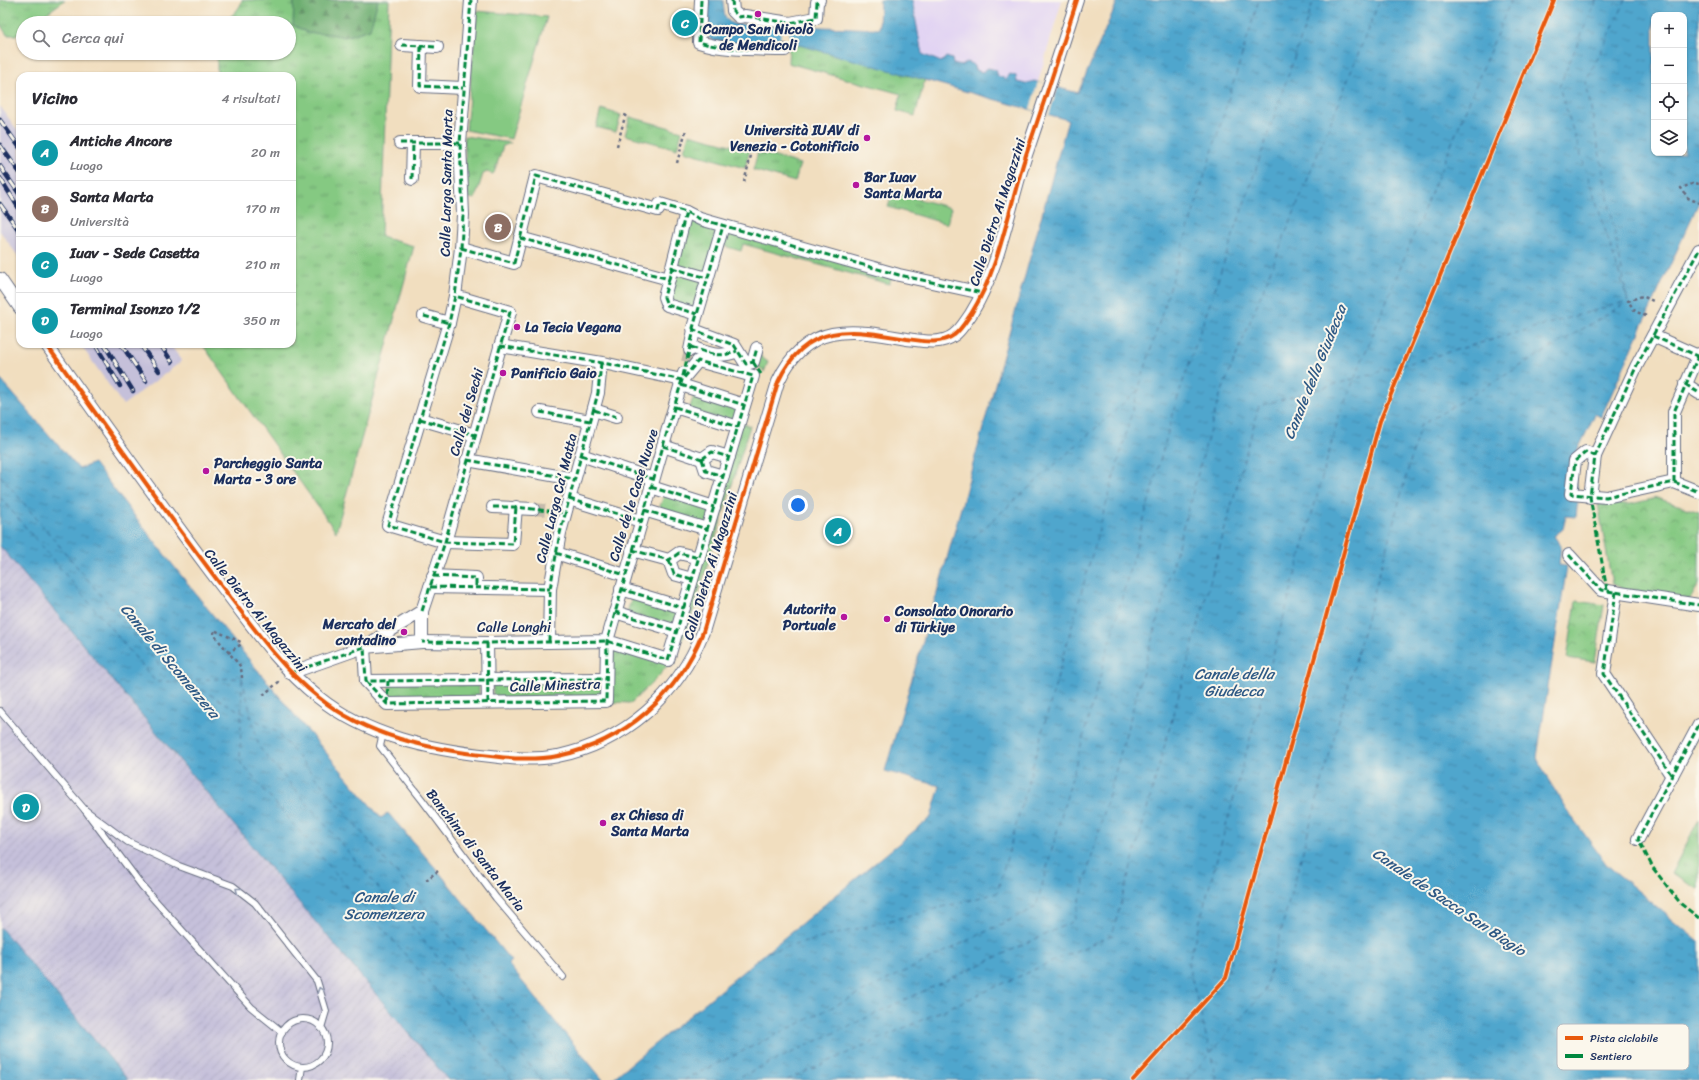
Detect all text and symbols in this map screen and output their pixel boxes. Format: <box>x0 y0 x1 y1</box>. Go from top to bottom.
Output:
pin: C <box>672 8 698 38</box>
marker: Campo San Nicolò de Mendicoli <box>753 9 763 19</box>
map controls <box>1651 12 1687 156</box>
button: + <box>1651 12 1687 48</box>
search box <box>16 16 296 60</box>
place label: Campo San Nicolò de Mendicoli <box>702 17 814 58</box>
text: Cerca qui <box>62 25 124 51</box>
icon: search <box>30 27 52 49</box>
button: − <box>1651 48 1687 84</box>
text: Vicino <box>32 83 78 113</box>
button: locate <box>1651 84 1687 120</box>
text: 4 risultati <box>221 87 280 110</box>
street label: Calle Larga Santa Marta <box>433 108 460 257</box>
place label: Università IUAV di Venezia - Cotonificio <box>730 118 860 159</box>
button: layers <box>1651 120 1687 156</box>
text: Antiche Ancore <box>70 128 172 154</box>
marker: Università IUAV di Venezia - Cotonificio <box>862 133 872 143</box>
street label: Calle Dietro Ai Magazzini <box>962 134 1034 289</box>
text: A <box>41 141 49 164</box>
text: 20 m <box>251 141 280 164</box>
text: Luogo <box>70 154 103 177</box>
place label: Bar Iuav Santa Marta <box>863 165 942 206</box>
marker: Bar Iuav Santa Marta <box>851 180 861 190</box>
text: Santa Marta <box>70 184 154 210</box>
text: B <box>41 197 49 220</box>
text: 170 m <box>245 197 280 220</box>
text: Università <box>70 210 129 233</box>
pin: B <box>485 212 511 242</box>
text: Iuav - Sede Casetta <box>70 240 200 266</box>
text: C <box>41 253 49 276</box>
text: 210 m <box>245 253 280 276</box>
text: Luogo <box>70 266 103 289</box>
text: Terminal Isonzo 1/2 <box>70 296 200 322</box>
water label: Canale della Giudecca <box>1276 299 1354 443</box>
text: D <box>41 309 49 332</box>
text: 350 m <box>243 309 280 332</box>
place label: La Tecia Vegana <box>525 315 621 340</box>
text: Luogo <box>70 322 103 345</box>
marker: La Tecia Vegana <box>512 322 522 332</box>
place label: Panificio Gaio <box>511 361 598 386</box>
street label: Calle dei Sechi <box>442 364 491 459</box>
marker: Panificio Gaio <box>498 368 508 378</box>
street label: Calle de le Case Nuove <box>601 426 666 565</box>
street label: Calle Larga Ca' Matta <box>528 431 585 566</box>
place label: Parcheggio Santa Marta - 3 ore <box>213 451 323 492</box>
marker: Parcheggio Santa Marta - 3 ore <box>201 466 211 476</box>
street label: Calle Dietro Ai Magazzini <box>676 488 745 643</box>
your location <box>788 495 808 515</box>
pin: A <box>825 516 851 546</box>
street label: Calle Dietro Ai Magazzini <box>197 543 314 679</box>
place label: Autorita Portuale <box>783 597 837 638</box>
water label: Canale di Scomenzera <box>114 598 228 726</box>
place label: Consolato Onorario di Türkiye <box>894 599 1014 640</box>
place label: Mercato del contadino <box>322 612 397 653</box>
marker: Autorita Portuale <box>839 612 849 622</box>
marker: Consolato Onorario di Türkiye <box>882 614 892 624</box>
street label: Calle Longhi <box>477 615 552 640</box>
marker: Mercato del contadino <box>399 627 409 637</box>
water label: Canale della Giudecca <box>1194 661 1276 704</box>
street label: Calle Minestra <box>509 671 602 700</box>
street label: Banchina di Santa Maria <box>419 783 532 917</box>
pin: D <box>13 792 39 822</box>
place label: ex Chiesa di Santa Marta <box>610 803 689 844</box>
marker: ex Chiesa di Santa Marta <box>598 818 608 828</box>
water label: Canale de Sacca San Biagio <box>1367 841 1532 964</box>
water label: Canale di Scomenzera <box>344 884 425 927</box>
one-way arrow <box>236 888 243 895</box>
one-way arrow <box>316 987 325 994</box>
legend <box>1557 1024 1689 1070</box>
text: Pista ciclabile <box>1590 1029 1659 1048</box>
text: Sentiero <box>1590 1047 1632 1066</box>

